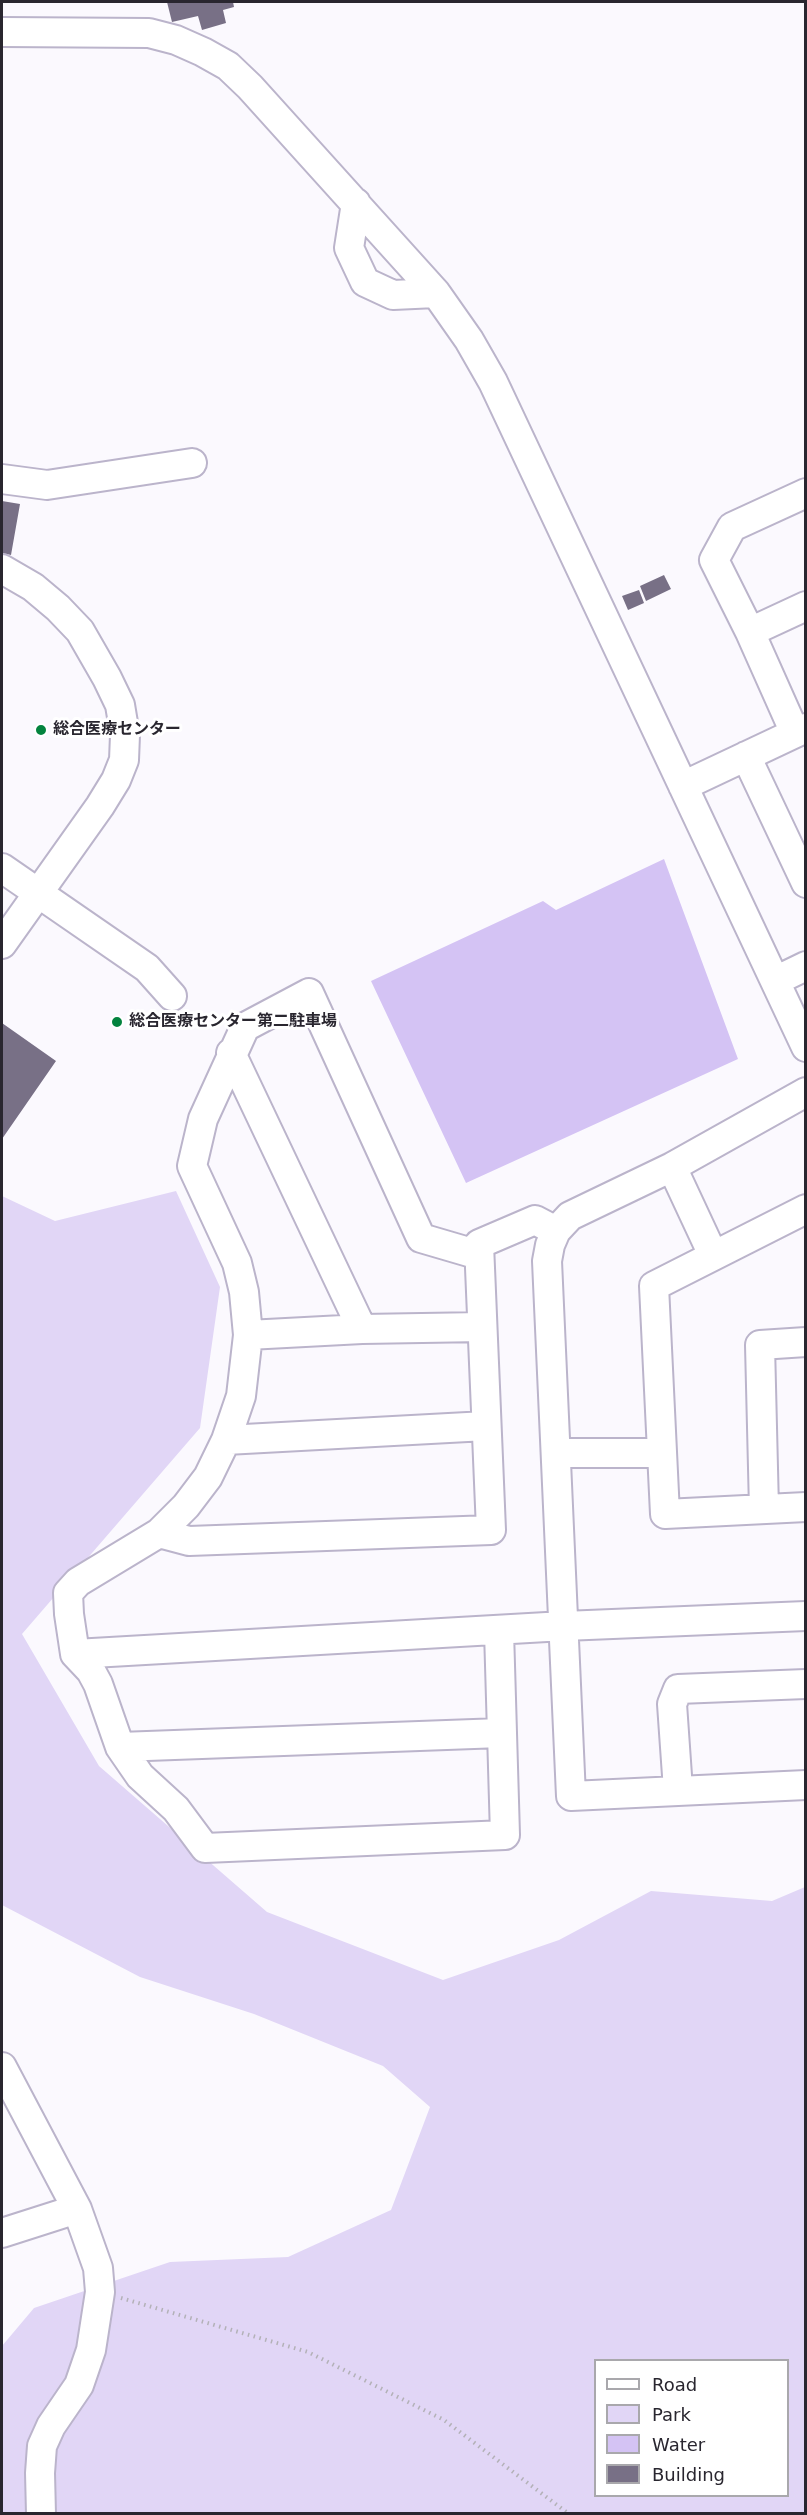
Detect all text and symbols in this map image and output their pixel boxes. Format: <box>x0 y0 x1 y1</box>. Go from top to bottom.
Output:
place label: 総合医療センター <box>53 720 181 740</box>
marker: 総合医療センター <box>34 723 48 737</box>
place label: 総合医療センター第二駐車場 <box>129 1012 337 1032</box>
marker: 総合医療センター第二駐車場 <box>110 1015 124 1029</box>
legend <box>594 2359 789 2497</box>
text: Road <box>652 2374 697 2395</box>
text: Park <box>652 2404 691 2425</box>
text: Water <box>652 2434 705 2455</box>
text: Building <box>652 2464 725 2485</box>

